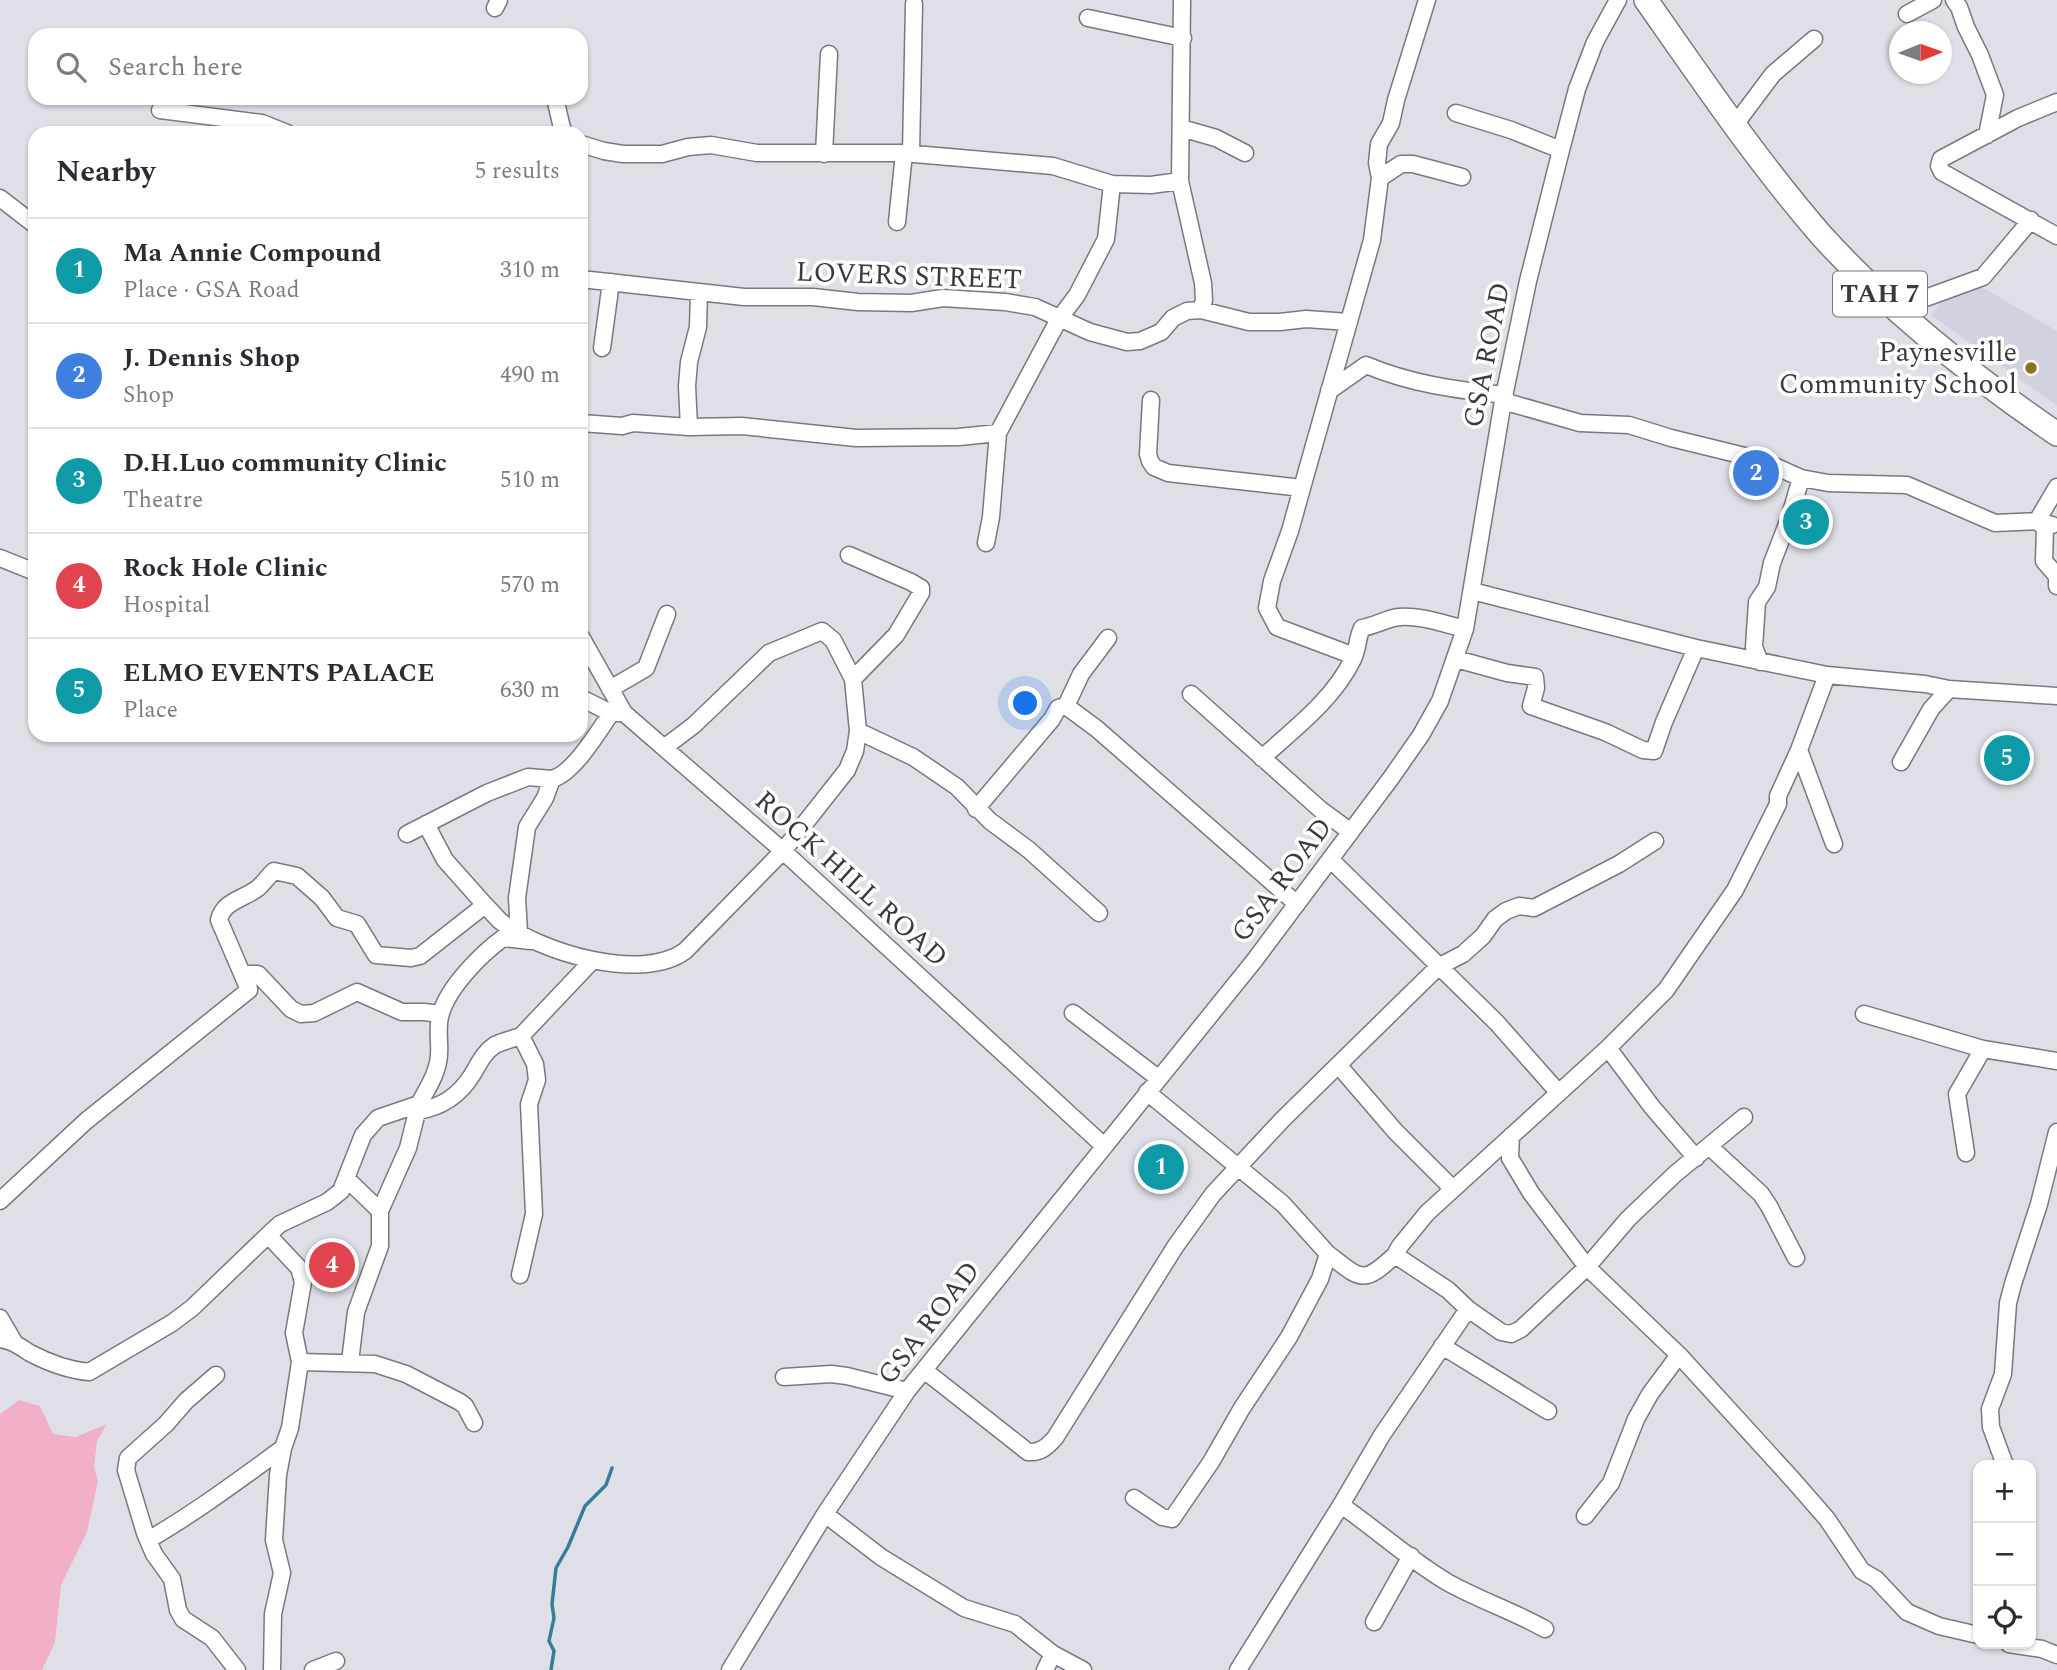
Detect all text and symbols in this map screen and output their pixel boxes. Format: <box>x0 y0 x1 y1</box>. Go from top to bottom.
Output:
north arrow <box>1889 21 1952 84</box>
search box <box>28 28 588 105</box>
text: Search here <box>108 47 243 87</box>
icon: search <box>52 48 90 86</box>
text: Nearby <box>56 149 155 195</box>
text: 5 results <box>475 154 560 189</box>
text: Ma Annie Compound <box>123 233 382 273</box>
street label: LOVERS STREET <box>795 251 1023 301</box>
text: 1 <box>73 253 85 288</box>
text: 310 m <box>500 253 560 288</box>
road number: TAH 7 <box>1833 272 1927 316</box>
text: Place · GSA Road <box>123 273 300 308</box>
street label: GSA ROAD <box>1452 279 1522 431</box>
place label: Paynesville Community School <box>1779 331 2017 406</box>
text: J. Dennis Shop <box>123 338 300 378</box>
text: 2 <box>73 358 85 393</box>
text: 490 m <box>500 358 560 393</box>
marker: Paynesville Community School <box>2023 360 2039 376</box>
text: Shop <box>123 378 174 413</box>
text: D.H.Luo community Clinic <box>123 443 447 483</box>
pin: 2 <box>1733 447 1779 499</box>
text: 3 <box>73 463 85 498</box>
text: 510 m <box>500 463 560 498</box>
text: Theatre <box>123 483 203 518</box>
pin: 3 <box>1783 496 1829 548</box>
text: Rock Hole Clinic <box>123 548 328 588</box>
text: 4 <box>73 568 85 603</box>
text: 570 m <box>500 568 560 603</box>
text: Hospital <box>123 588 210 623</box>
text: ELMO EVENTS PALACE <box>123 653 435 693</box>
text: 5 <box>73 673 85 708</box>
text: 630 m <box>500 673 560 708</box>
your location <box>1008 686 1042 720</box>
text: Place <box>123 693 178 728</box>
pin: 5 <box>1984 732 2030 784</box>
street label: ROCK HILL ROAD <box>745 780 957 978</box>
street label: GSA ROAD <box>1221 808 1343 952</box>
pin: 1 <box>1138 1141 1184 1193</box>
pin: 4 <box>309 1239 355 1291</box>
street label: GSA ROAD <box>867 1252 991 1394</box>
map controls <box>1973 1460 2036 1649</box>
button: + <box>1973 1460 2036 1523</box>
button: − <box>1973 1523 2036 1586</box>
button: locate <box>1973 1586 2036 1649</box>

